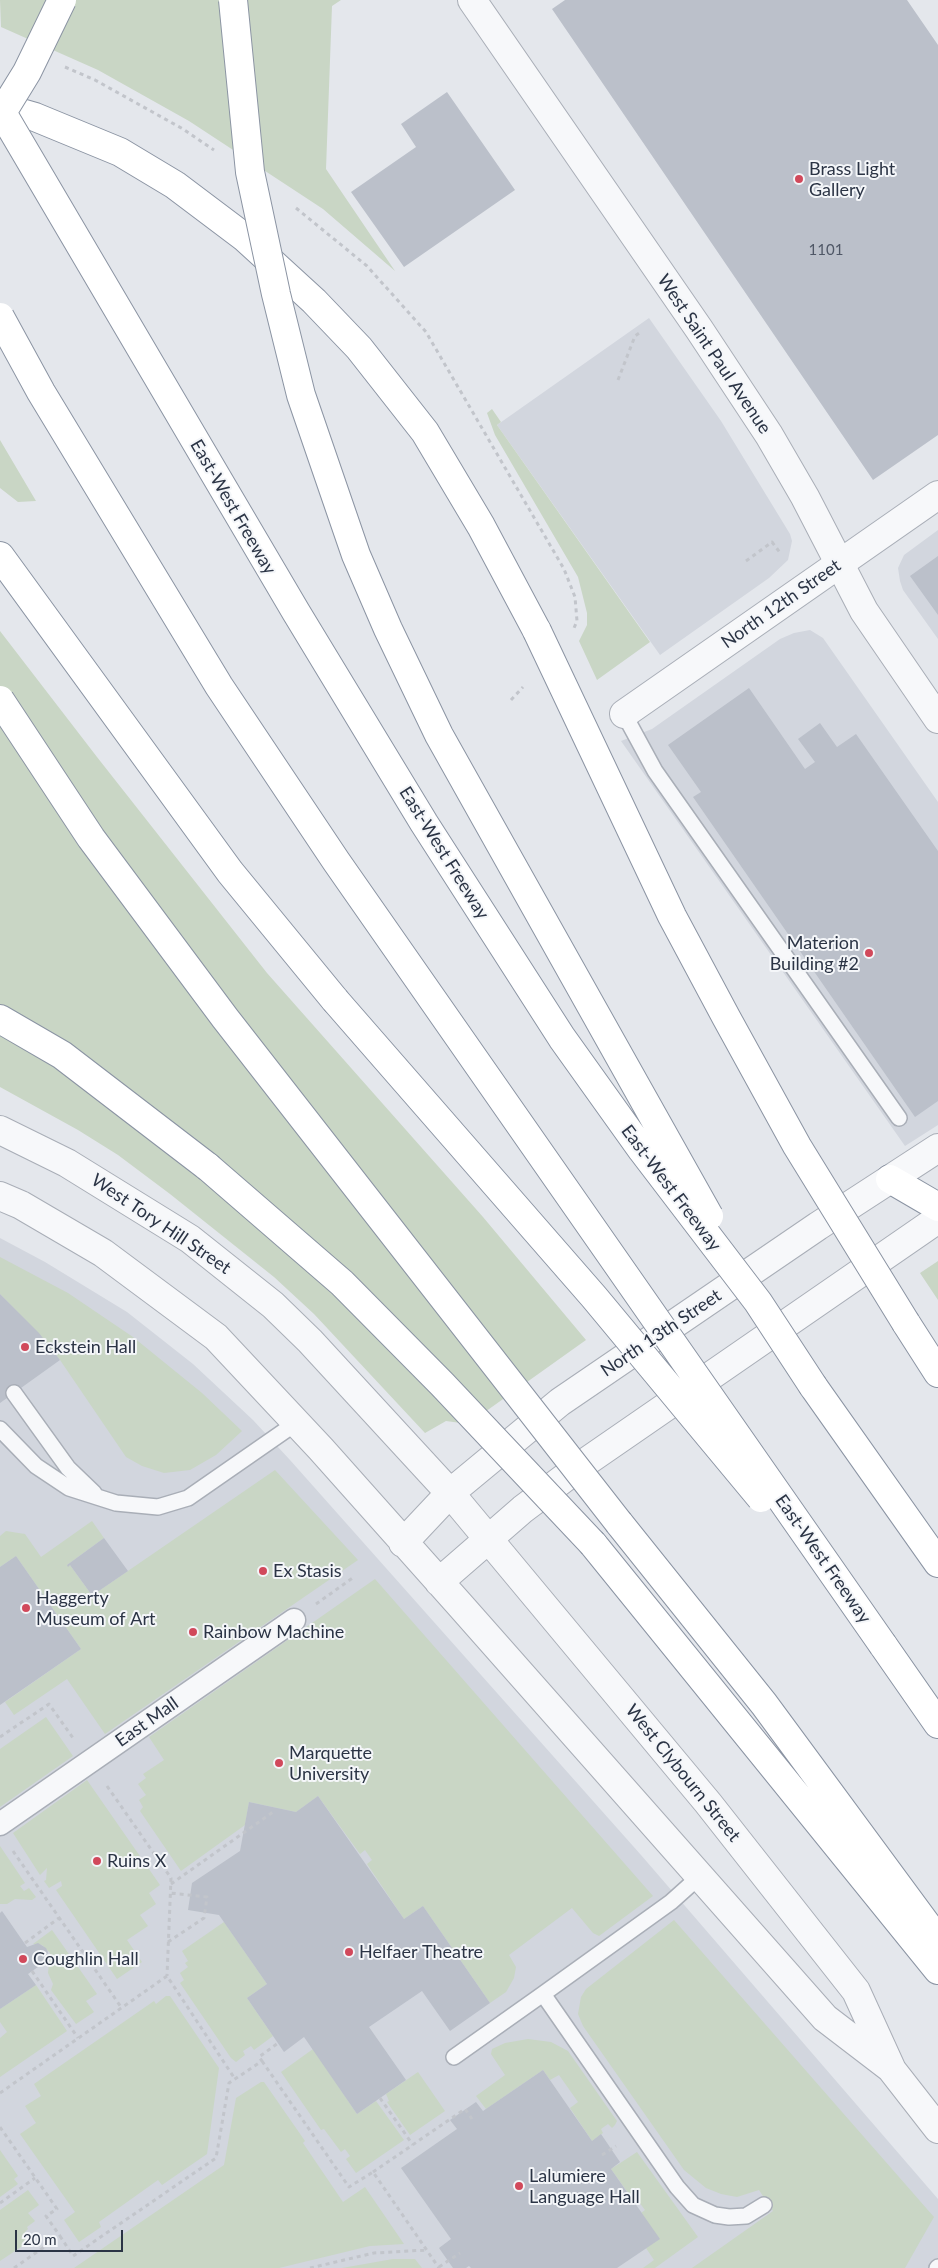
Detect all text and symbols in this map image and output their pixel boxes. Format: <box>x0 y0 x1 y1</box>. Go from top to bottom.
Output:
place label: Brass Light Gallery <box>809 158 895 200</box>
marker: Brass Light Gallery <box>793 173 805 185</box>
house number: 1101 <box>809 241 843 259</box>
street label: West Saint Paul Avenue <box>653 270 775 438</box>
street label: East-West Freeway <box>186 436 280 578</box>
street label: North 12th Street <box>717 555 845 653</box>
street label: East-West Freeway <box>394 783 494 923</box>
place label: Materion Building #2 <box>770 932 859 974</box>
marker: Materion Building #2 <box>863 947 875 959</box>
street label: East-West Freeway <box>617 1121 725 1255</box>
street label: West Tory Hill Street <box>87 1169 235 1279</box>
street label: North 13th Street <box>597 1285 725 1381</box>
place label: Eckstein Hall <box>35 1336 136 1358</box>
marker: Eckstein Hall <box>19 1341 31 1353</box>
street label: East-West Freeway <box>770 1490 876 1628</box>
place label: Ex Stasis <box>273 1560 342 1582</box>
marker: Ex Stasis <box>257 1565 269 1577</box>
place label: Haggerty Museum of Art <box>36 1587 155 1630</box>
marker: Haggerty Museum of Art <box>20 1602 32 1614</box>
place label: Rainbow Machine <box>203 1621 344 1643</box>
marker: Rainbow Machine <box>187 1626 199 1638</box>
street label: East Mall <box>111 1693 183 1751</box>
street label: West Clybourn Street <box>621 1700 745 1846</box>
place label: Marquette University <box>289 1742 372 1785</box>
marker: Marquette University <box>273 1757 285 1769</box>
place label: Ruins X <box>107 1850 166 1872</box>
marker: Ruins X <box>91 1855 103 1867</box>
place label: Helfaer Theatre <box>359 1941 483 1963</box>
marker: Helfaer Theatre <box>343 1946 355 1958</box>
place label: Coughlin Hall <box>33 1948 139 1970</box>
marker: Coughlin Hall <box>17 1953 29 1965</box>
place label: Lalumiere Language Hall <box>529 2165 640 2208</box>
marker: Lalumiere Language Hall <box>513 2180 525 2192</box>
scale bar <box>18 2220 125 2252</box>
text: 20 m <box>23 2230 57 2248</box>

